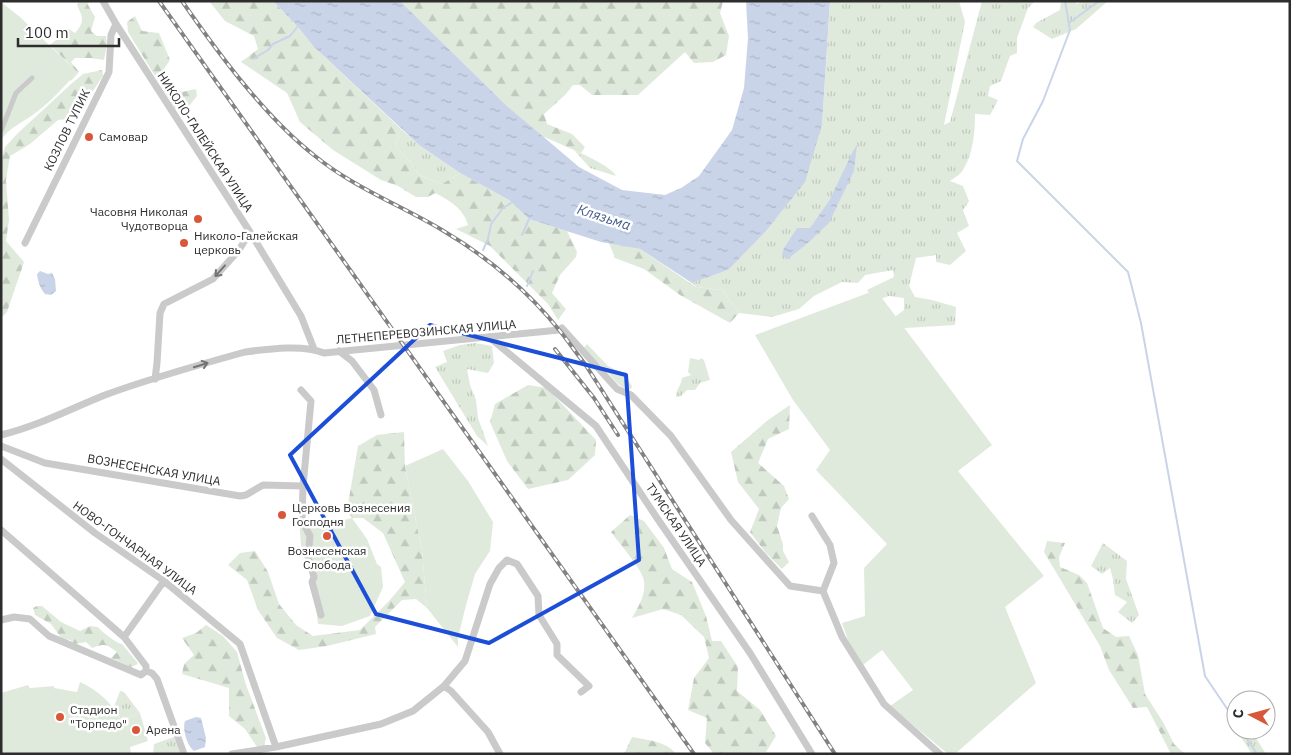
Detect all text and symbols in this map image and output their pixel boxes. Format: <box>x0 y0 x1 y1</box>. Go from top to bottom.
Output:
scale bar <box>18 15 119 47</box>
text: 100 m <box>25 23 69 42</box>
street label: НИКОЛО-ГАЛЕЙСКАЯ УЛИЦА <box>154 69 257 215</box>
street label: КОЗЛОВ ТУПИК <box>40 86 93 173</box>
place label: Самовар <box>99 129 148 144</box>
marker: Самовар <box>83 131 95 143</box>
water label: Клязьма <box>575 200 633 234</box>
place label: Часовня Николая Чудотворца <box>90 204 189 233</box>
marker: Часовня Николая Чудотворца <box>192 213 204 225</box>
place label: Николо-Галейская церковь <box>194 228 298 257</box>
marker: Николо-Галейская церковь <box>178 237 190 249</box>
one-way arrow <box>215 264 226 277</box>
street label: ЛЕТНЕПЕРЕВОЗИНСКАЯ УЛИЦА <box>335 316 517 347</box>
one-way arrow <box>193 359 209 369</box>
street label: ВОЗНЕСЕНСКАЯ УЛИЦА <box>86 450 222 489</box>
street label: ТУМСКАЯ УЛИЦА <box>643 480 710 569</box>
street label: НОВО-ГОНЧАРНАЯ УЛИЦА <box>70 497 201 598</box>
place label: Церковь Вознесения Господня <box>292 500 410 529</box>
marker: Церковь Вознесения Господня <box>276 509 288 521</box>
marker: Вознесенская Слобода <box>321 530 333 542</box>
place label: Вознесенская Слобода <box>287 543 367 572</box>
north arrow <box>1226 690 1276 740</box>
place label: Стадион "Торпедо" <box>70 702 127 731</box>
text: С <box>1229 708 1247 719</box>
marker: Стадион "Торпедо" <box>54 711 66 723</box>
place label: Арена <box>146 722 181 737</box>
marker: Арена <box>130 724 142 736</box>

